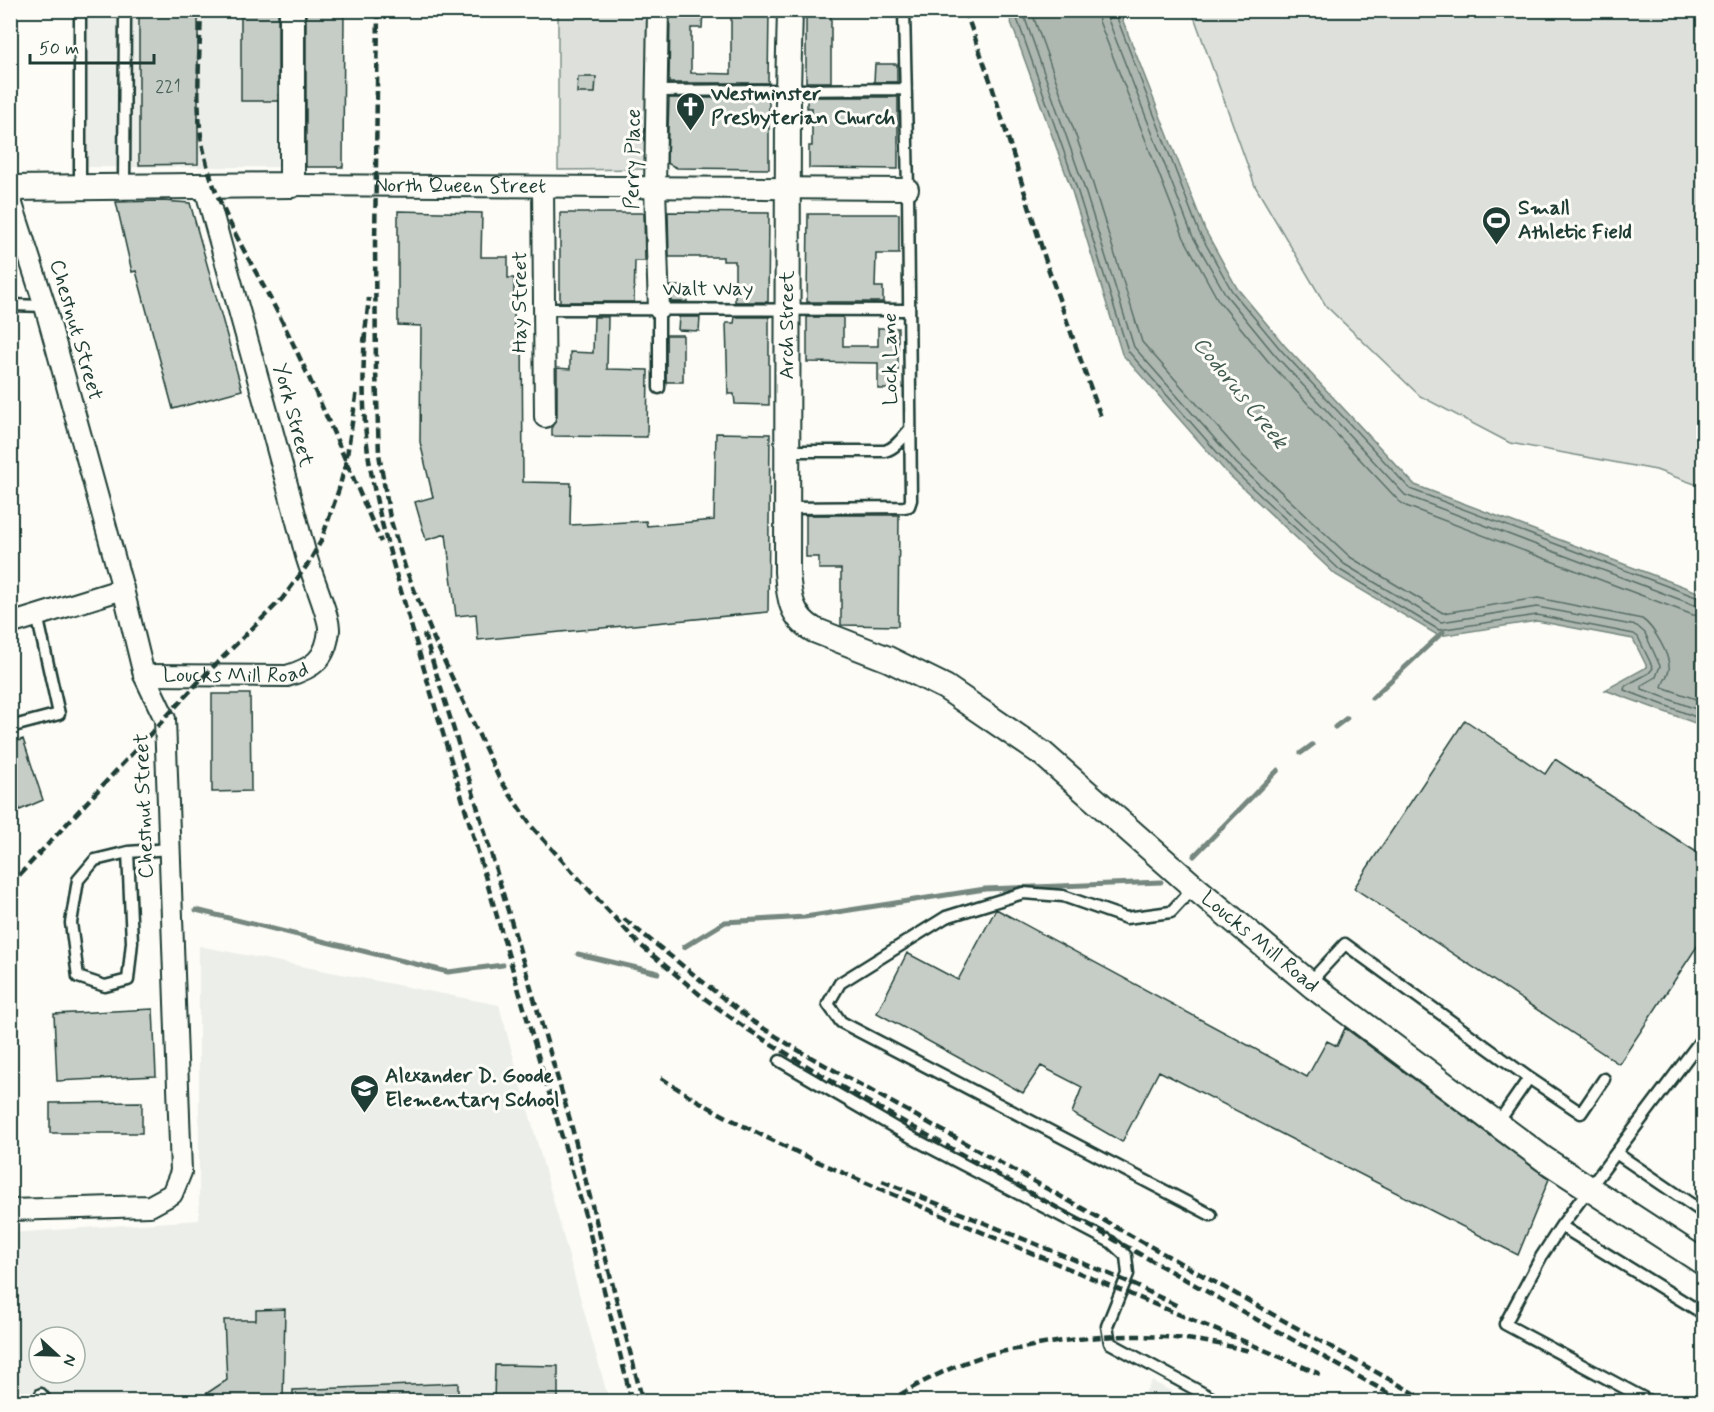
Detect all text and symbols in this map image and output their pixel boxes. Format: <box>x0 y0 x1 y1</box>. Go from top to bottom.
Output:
scale bar <box>30 27 154 65</box>
text: 50 m <box>39 37 79 61</box>
house number: 221 <box>155 75 181 99</box>
place label: Westminster Presbyterian Church <box>710 80 896 132</box>
church icon: Westminster Presbyterian Church <box>674 90 706 132</box>
street label: Perry Place <box>618 108 648 210</box>
street label: North Queen Street <box>374 172 546 201</box>
place label: Small Athletic Field <box>1518 194 1632 246</box>
sports icon: Small Athletic Field <box>1481 204 1513 246</box>
street label: Hay Street <box>506 251 534 353</box>
street label: Chestnut Street <box>42 256 110 404</box>
street label: Arch Street <box>773 270 801 380</box>
street label: Walt Way <box>662 275 754 303</box>
street label: Lock Lane <box>876 313 904 405</box>
water label: Codorus Creek <box>1186 331 1295 456</box>
street label: York Street <box>266 360 320 471</box>
street label: Loucks Mill Road <box>163 655 313 690</box>
street label: Chestnut Street <box>127 733 161 879</box>
street label: Loucks Mill Road <box>1195 885 1325 999</box>
place label: Alexander D. Goode Elementary School <box>385 1062 560 1114</box>
school or university icon: Alexander D. Goode Elementary School <box>348 1072 380 1114</box>
north arrow <box>27 1325 87 1385</box>
text: N <box>58 1351 81 1369</box>

